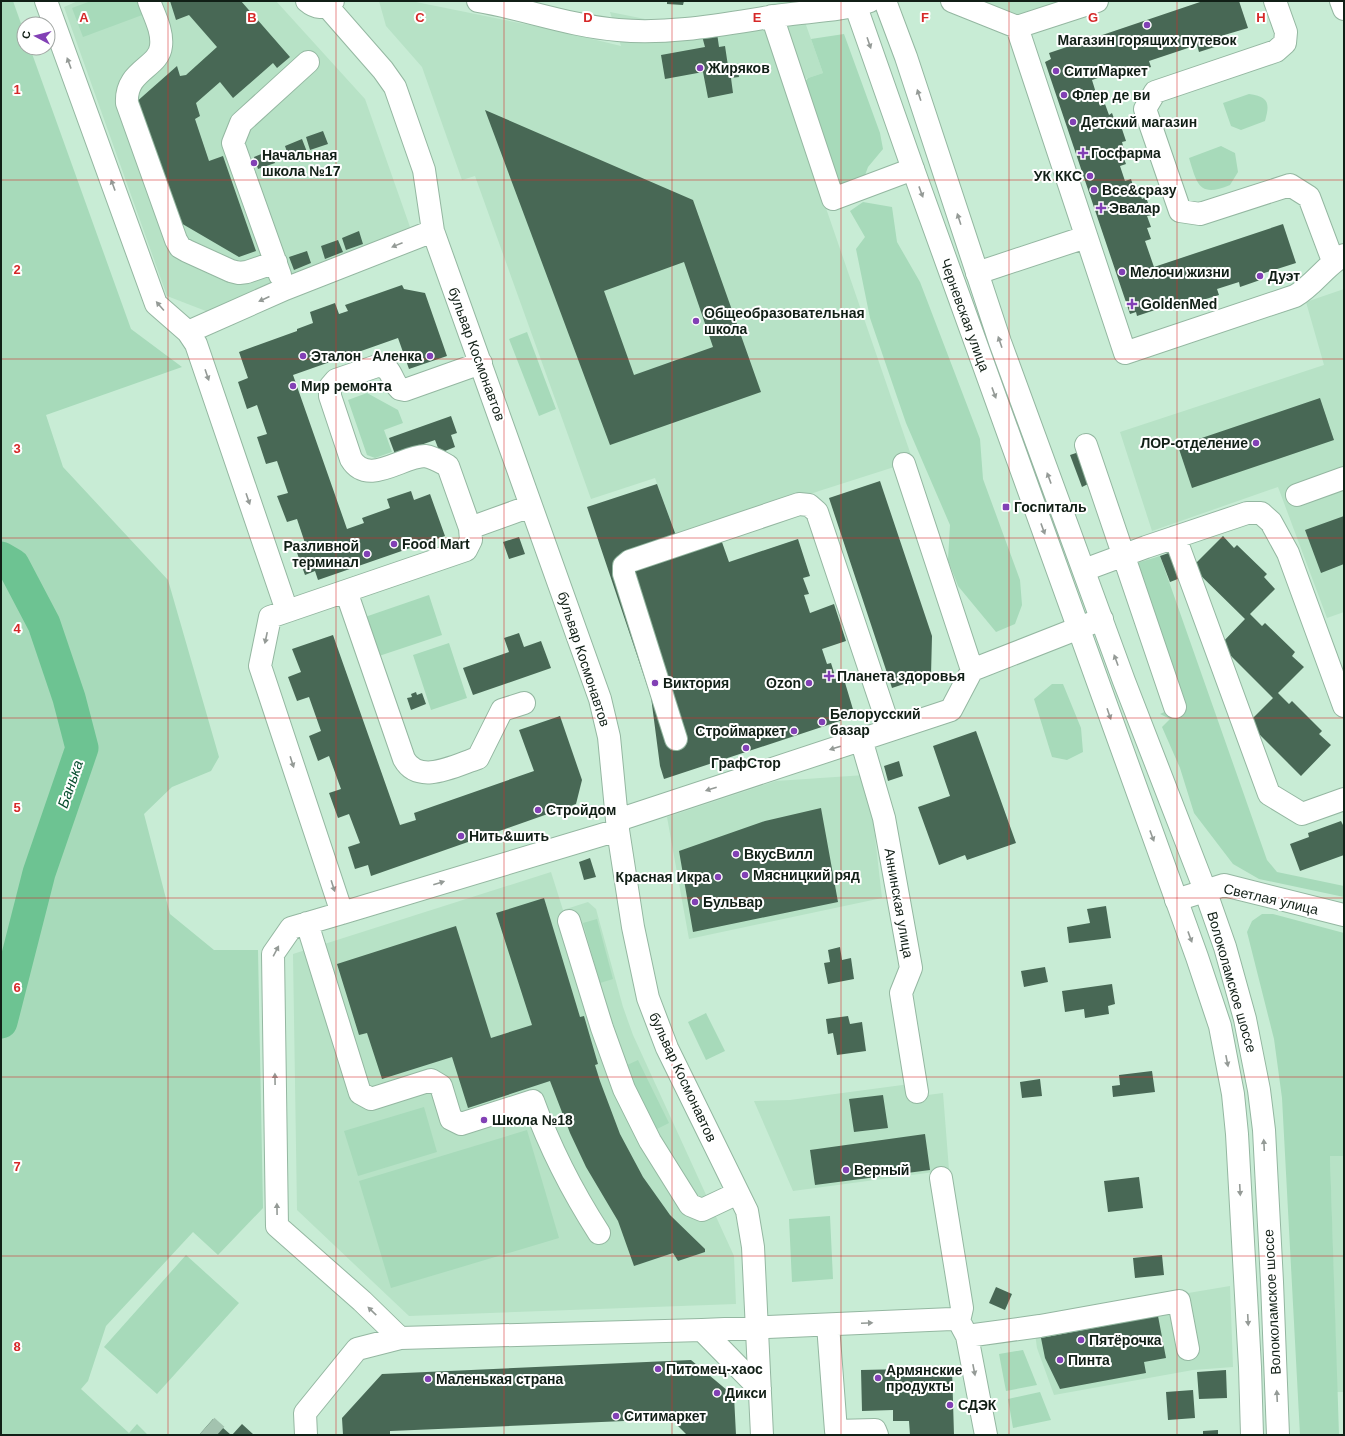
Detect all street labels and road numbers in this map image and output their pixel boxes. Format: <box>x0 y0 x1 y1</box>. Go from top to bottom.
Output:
street label: Черневская улица <box>937 256 993 374</box>
street label: бульвар Космонавтов <box>445 285 509 423</box>
street label: бульвар Космонавтов <box>555 589 613 729</box>
street label: Аннинская улица <box>881 847 917 960</box>
street label: Светлая улица <box>1222 880 1320 918</box>
street label: Волоколамское шоссе <box>1204 910 1260 1054</box>
street label: бульвар Космонавтов <box>646 1010 720 1144</box>
street label: Волоколамское шоссе <box>1260 1229 1284 1375</box>

